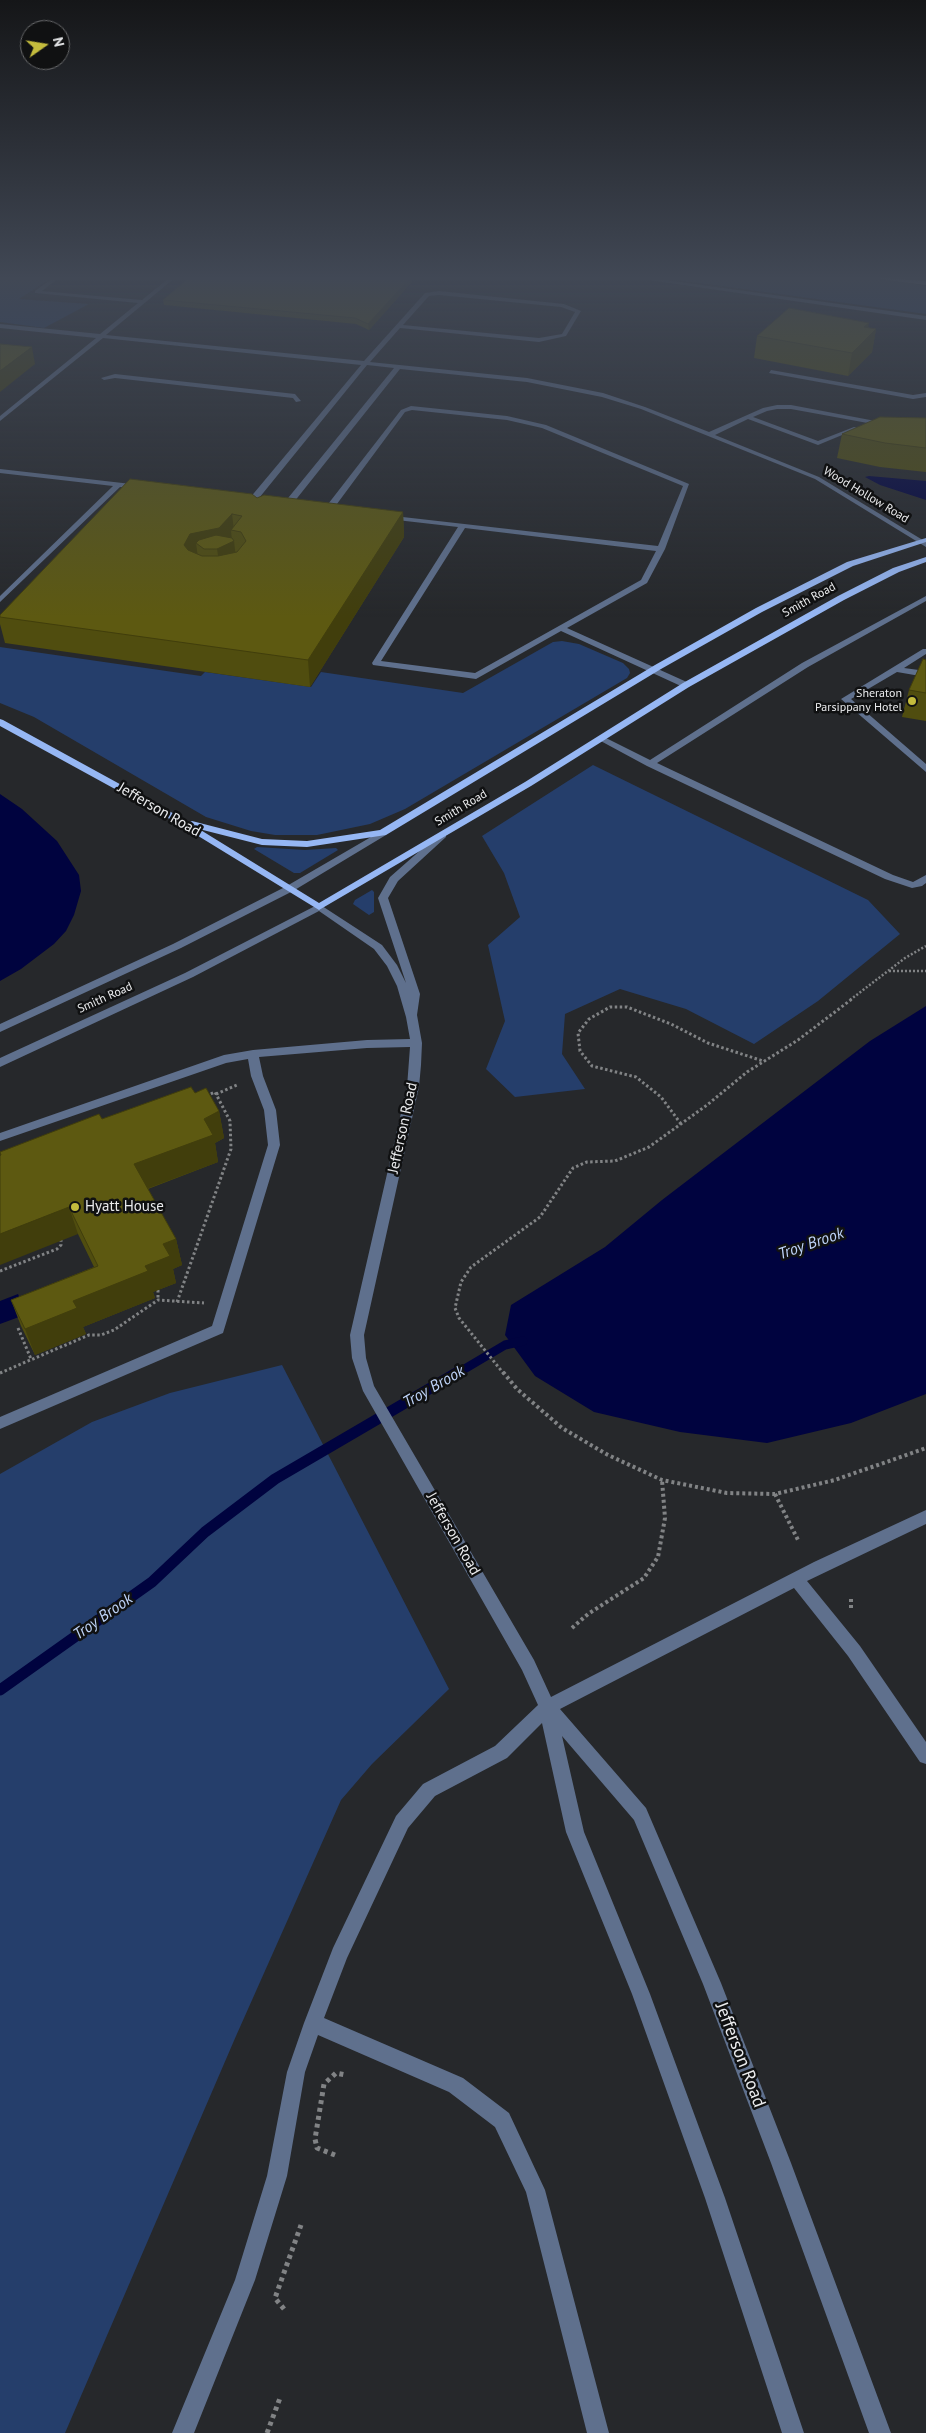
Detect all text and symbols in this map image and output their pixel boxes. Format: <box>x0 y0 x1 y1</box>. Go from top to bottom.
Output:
north arrow <box>20 20 70 70</box>
text: N <box>49 35 68 48</box>
street label: Wood Hollow Road <box>821 464 911 526</box>
street label: Smith Road <box>780 580 838 620</box>
place label: Sheraton Parsippany Hotel <box>815 687 902 715</box>
marker: Sheraton Parsippany Hotel <box>906 695 918 707</box>
street label: Jefferson Road <box>114 779 204 841</box>
street label: Smith Road <box>432 787 490 829</box>
street label: Smith Road <box>75 980 135 1016</box>
street label: Jefferson Road <box>385 1081 421 1175</box>
place label: Hyatt House <box>85 1198 164 1216</box>
marker: Hyatt House <box>69 1201 81 1213</box>
water label: Troy Brook <box>776 1224 846 1264</box>
water label: Troy Brook <box>400 1362 468 1412</box>
street label: Jefferson Road <box>422 1489 484 1579</box>
water label: Troy Brook <box>70 1590 136 1644</box>
street label: Jefferson Road <box>710 1999 770 2111</box>

